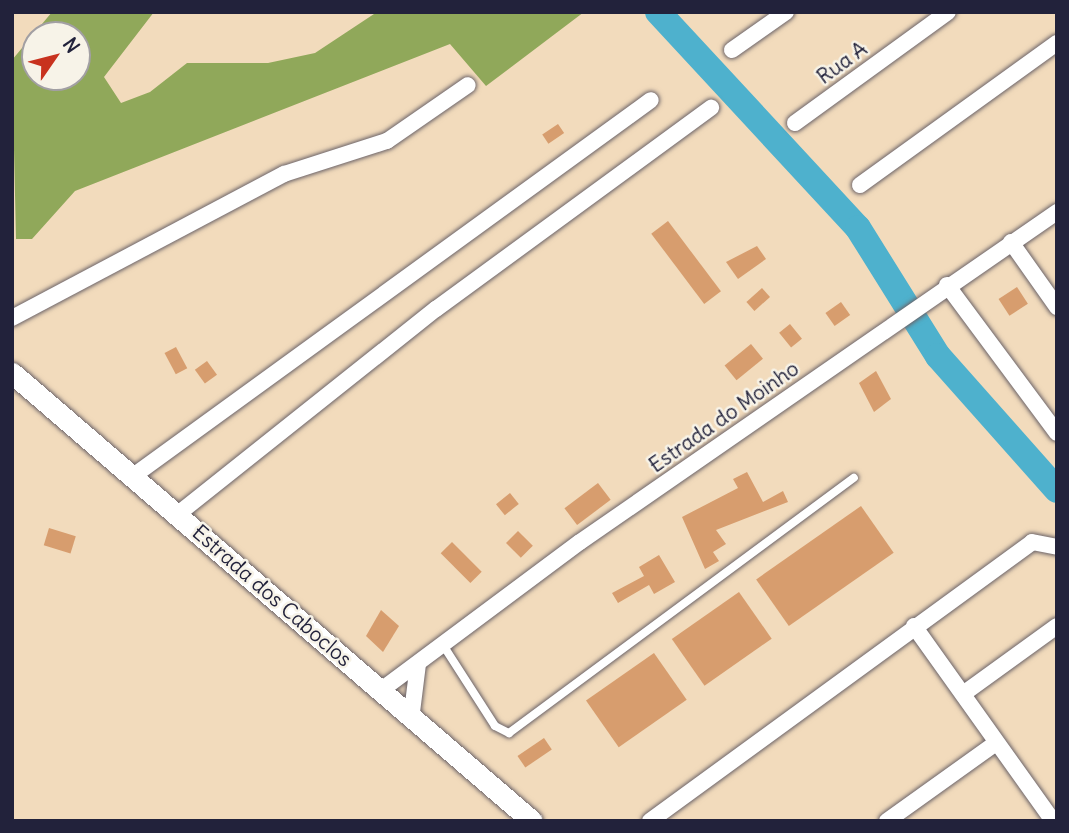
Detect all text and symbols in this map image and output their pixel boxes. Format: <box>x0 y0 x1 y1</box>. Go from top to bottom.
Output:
north arrow <box>21 21 91 91</box>
text: N <box>58 33 85 57</box>
street label: Rua A <box>812 36 872 90</box>
street label: Estrada do Moinho <box>644 356 804 478</box>
street label: Estrada dos Caboclos <box>187 520 357 672</box>

